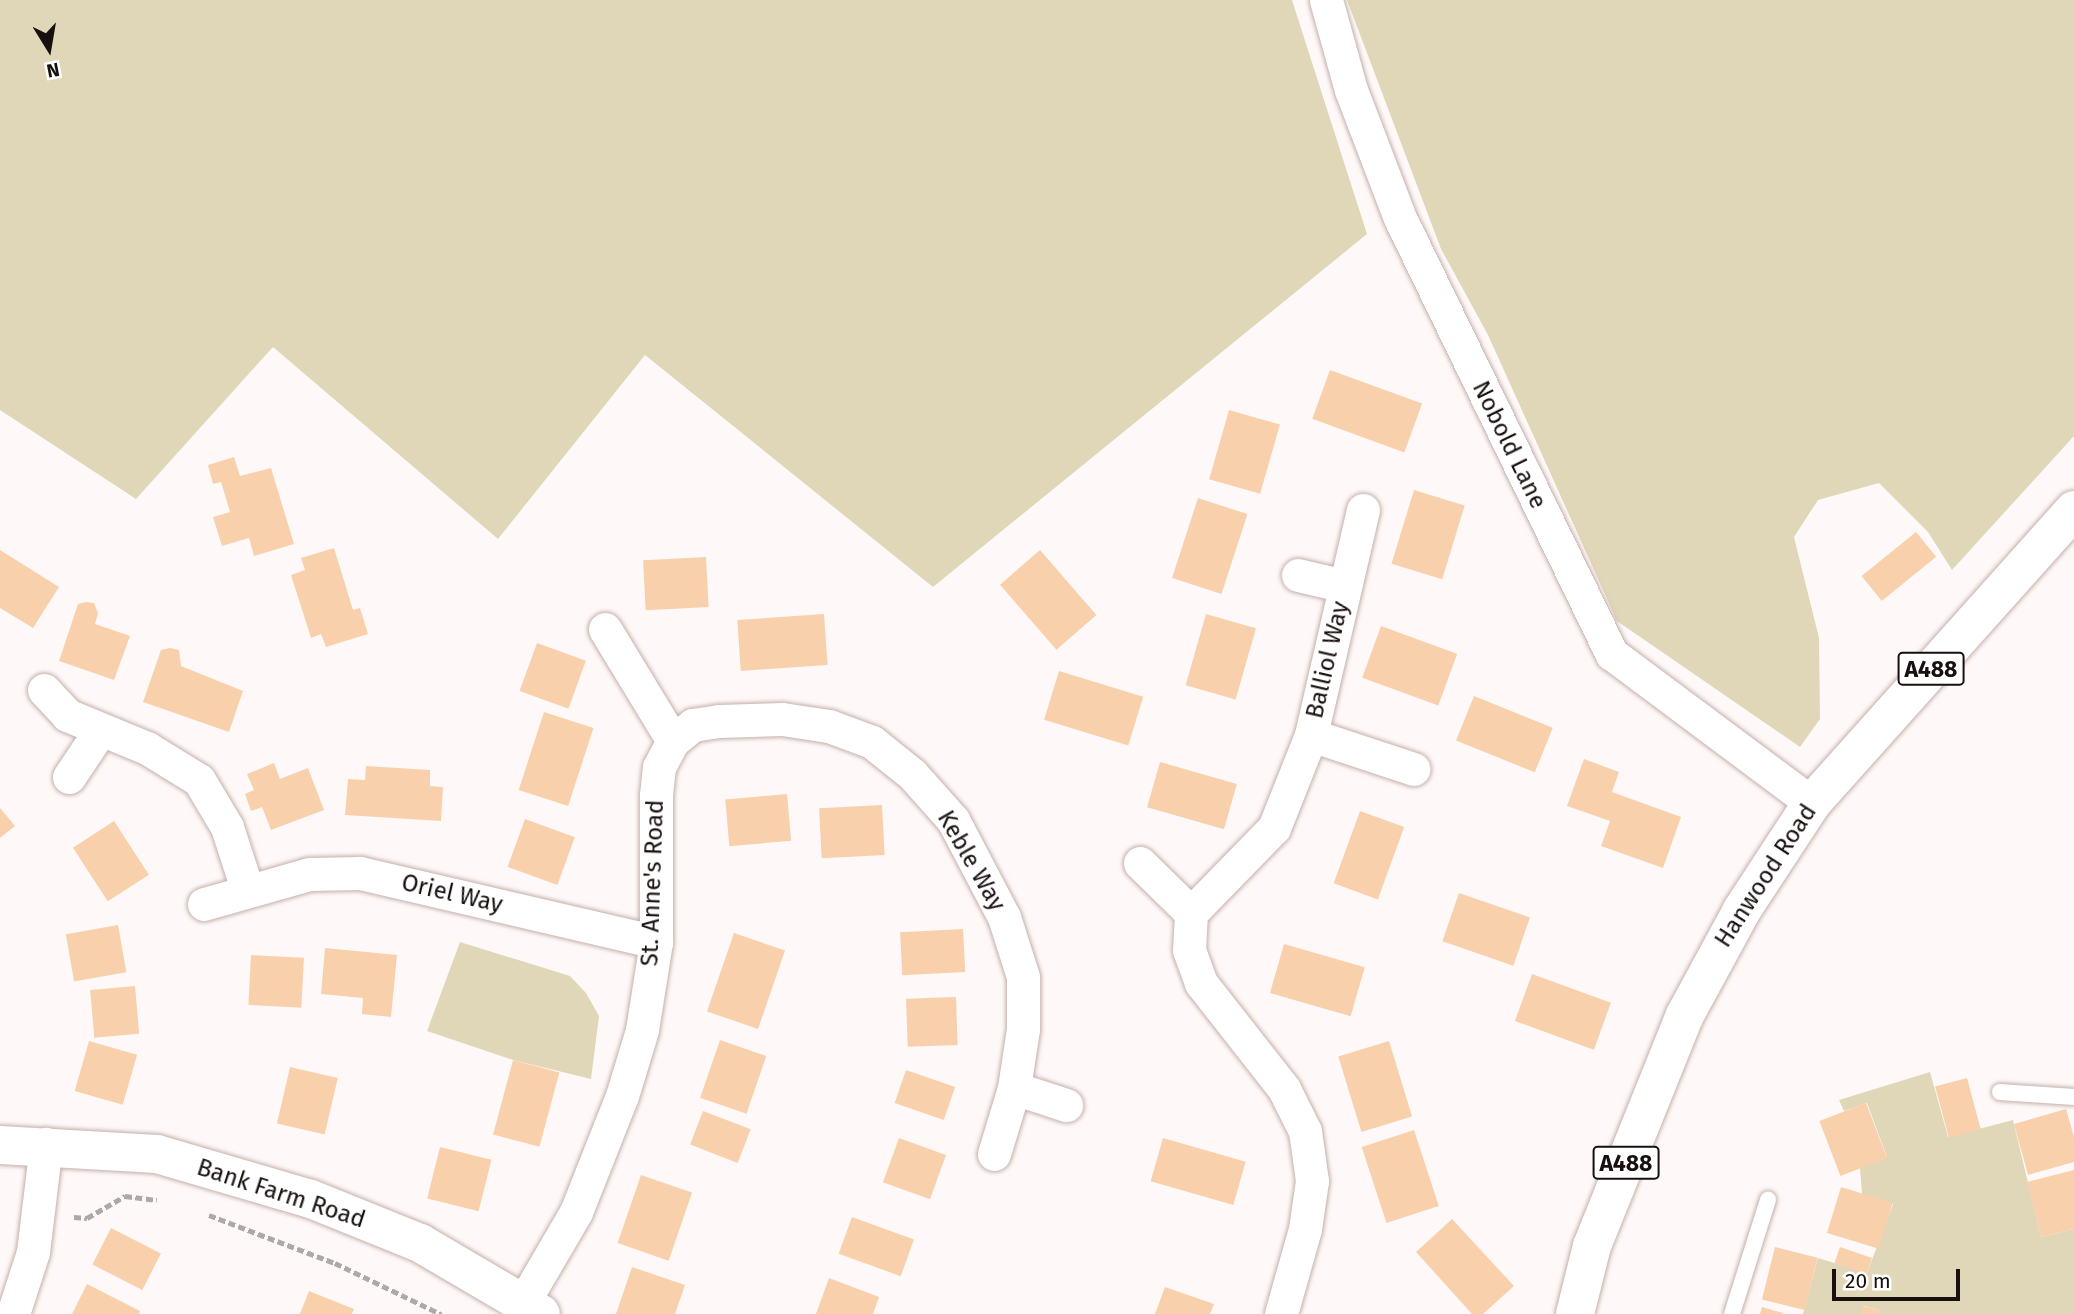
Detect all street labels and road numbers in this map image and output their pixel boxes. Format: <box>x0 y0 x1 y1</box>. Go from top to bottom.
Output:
street label: Nobold Lane <box>1466 377 1552 513</box>
street label: Balliol Way <box>1301 599 1355 721</box>
road number: A488 <box>1896 650 1966 688</box>
street label: St. Anne's Road <box>636 799 670 967</box>
street label: Hanwood Road <box>1709 799 1823 953</box>
street label: Keble Way <box>931 806 1011 916</box>
street label: Oriel Way <box>399 868 505 920</box>
road number: A488 <box>1591 1144 1661 1182</box>
street label: Bank Farm Road <box>193 1153 369 1235</box>

